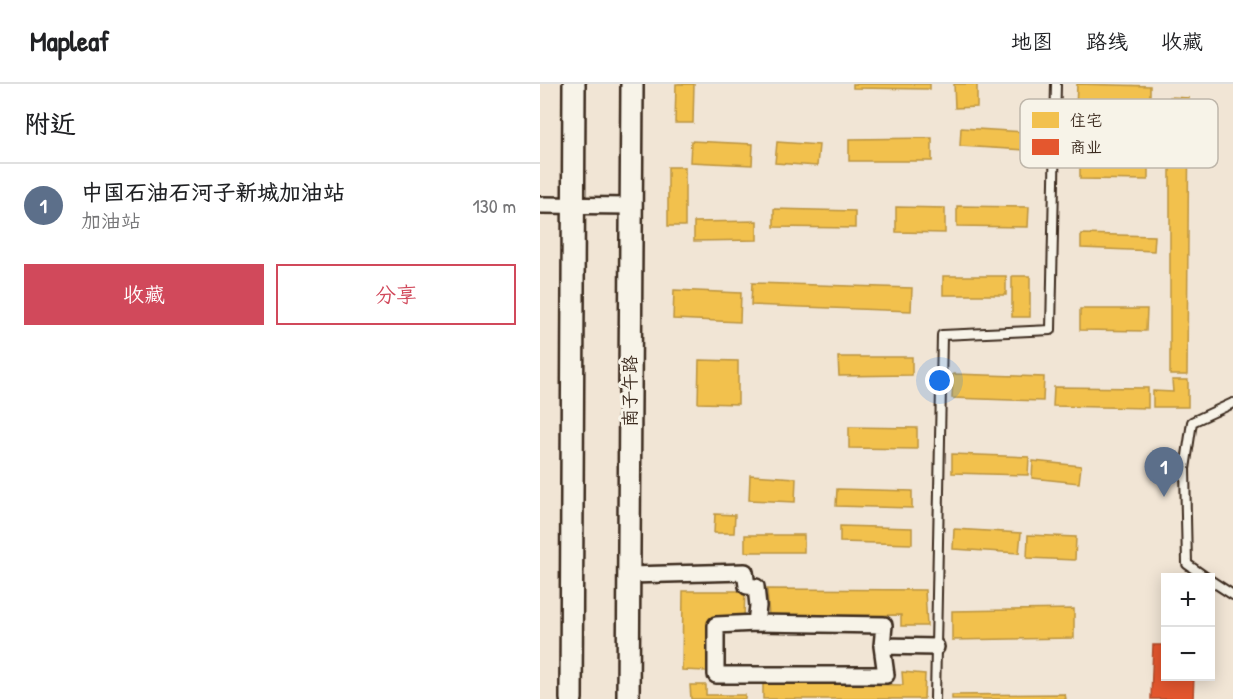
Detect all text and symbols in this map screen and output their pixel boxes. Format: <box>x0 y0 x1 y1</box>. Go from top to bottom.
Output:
text: Mapleaf <box>30 22 109 60</box>
text: 地图 <box>1011 27 1053 56</box>
text: 路线 <box>1086 27 1128 56</box>
text: 收藏 <box>1161 27 1203 56</box>
legend <box>1020 99 1218 168</box>
text: 附近 <box>24 106 76 141</box>
text: 住宅 <box>1070 109 1102 131</box>
text: 商业 <box>1070 136 1102 158</box>
text: 中国石油石河子新城加油站 <box>81 177 345 207</box>
text: 1 <box>40 192 47 219</box>
text: 130 m <box>473 192 516 219</box>
text: 加油站 <box>81 207 141 234</box>
button: 收藏 <box>24 264 264 325</box>
button: 分享 <box>276 264 516 325</box>
street label: 南子午路 <box>617 355 642 427</box>
your location <box>925 366 954 395</box>
pin: 1 <box>1144 448 1184 497</box>
map controls <box>1161 573 1215 681</box>
button: + <box>1161 573 1215 627</box>
button: − <box>1161 627 1215 681</box>

